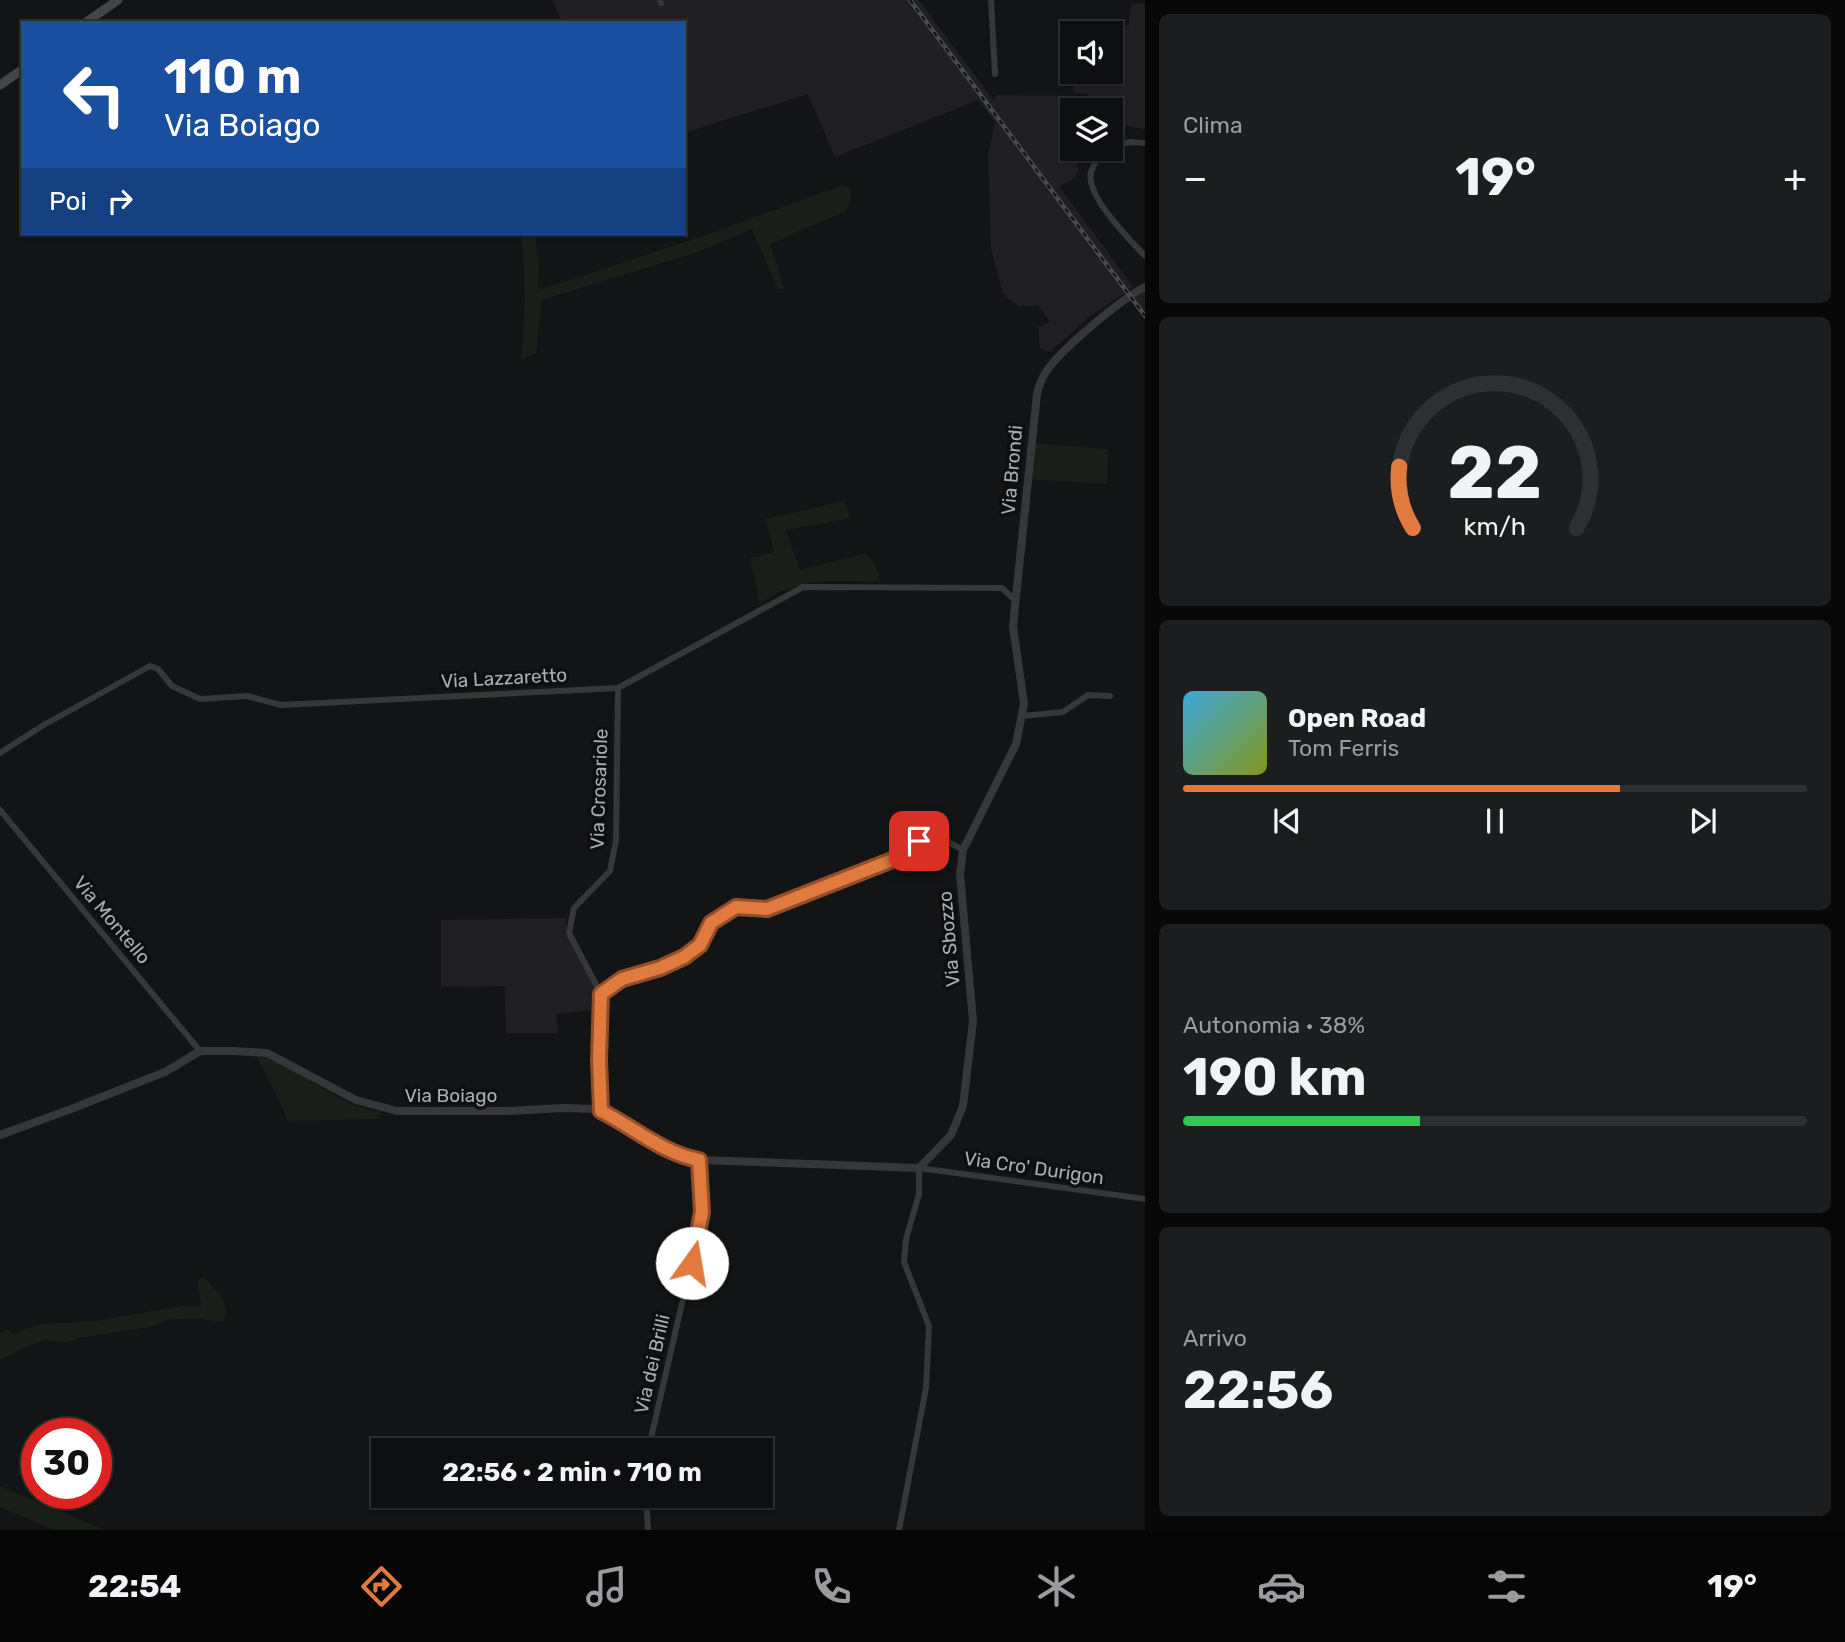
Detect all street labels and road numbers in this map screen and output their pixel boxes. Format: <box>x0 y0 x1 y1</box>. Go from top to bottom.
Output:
street label: Via Brondi <box>997 424 1027 516</box>
street label: Via Lazzaretto <box>440 663 568 693</box>
street label: Via Crosariole <box>585 728 613 850</box>
street label: Via Montello <box>69 871 155 969</box>
street label: Via Sbozzo <box>933 890 965 988</box>
street label: Via Boiago <box>404 1084 498 1107</box>
street label: Via Cro' Durigon <box>963 1147 1105 1189</box>
street label: Via dei Brilli <box>629 1312 675 1416</box>

